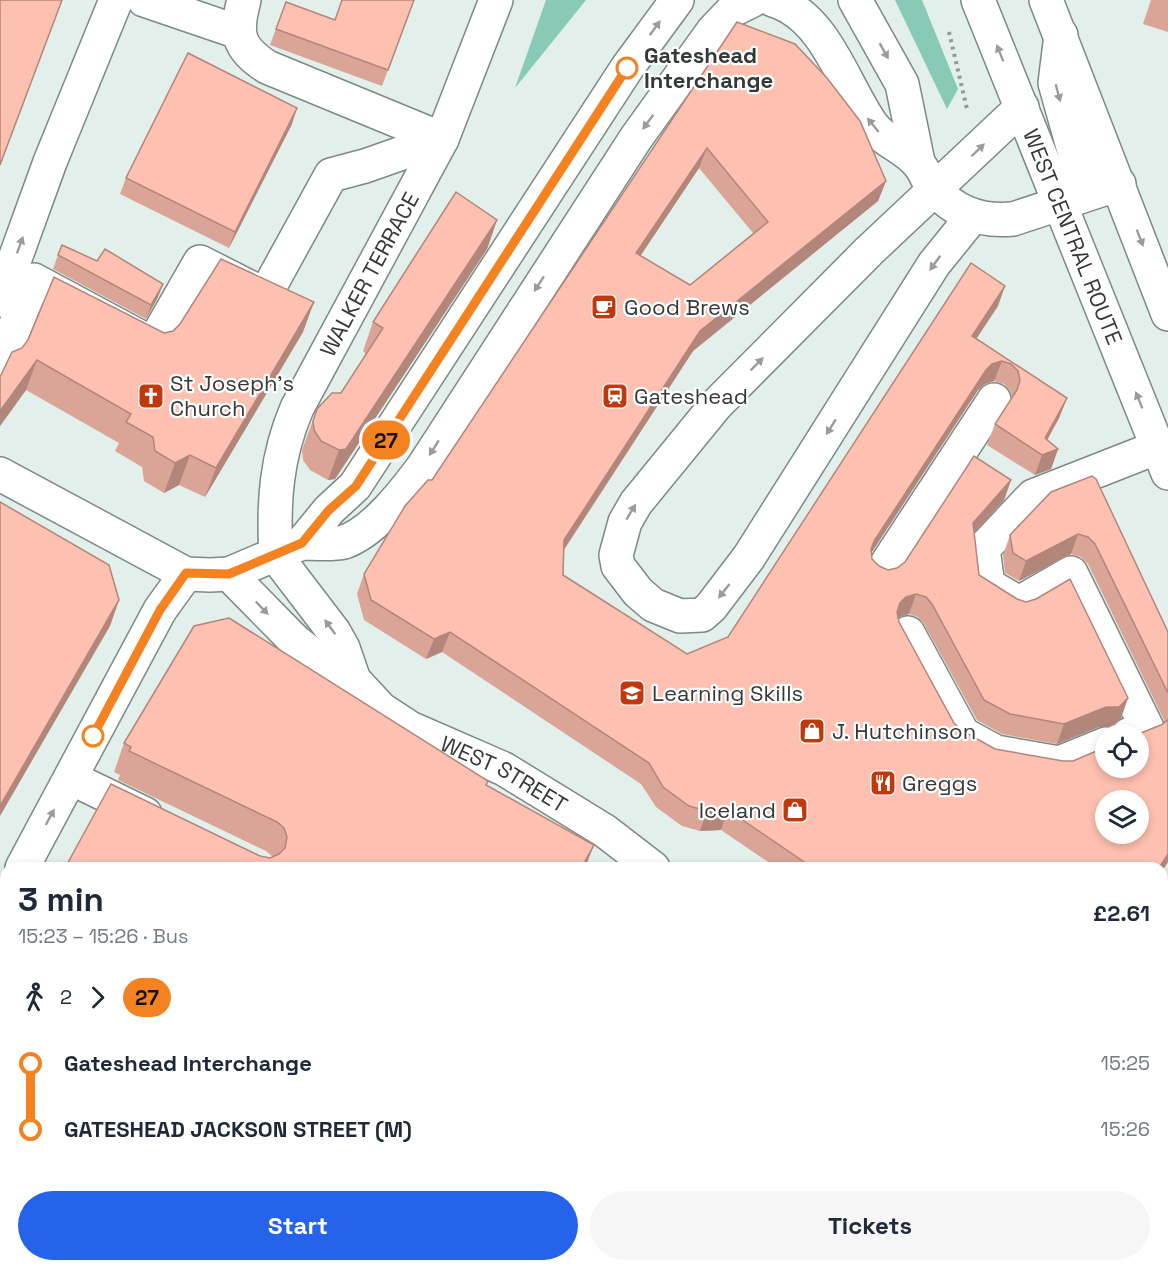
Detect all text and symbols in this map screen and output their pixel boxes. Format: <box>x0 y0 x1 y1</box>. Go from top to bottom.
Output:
one-way arrow <box>649 21 661 37</box>
place label: Gateshead Interchange <box>644 41 773 94</box>
one-way arrow <box>879 43 889 60</box>
one-way arrow <box>995 44 1005 62</box>
marker: Gateshead Interchange <box>616 57 638 79</box>
one-way arrow <box>1053 84 1063 102</box>
one-way arrow <box>642 114 654 130</box>
one-way arrow <box>868 117 880 132</box>
street label: WEST CENTRAL ROUTE <box>1017 125 1129 349</box>
one-way arrow <box>970 143 985 157</box>
street label: WALKER TERRACE <box>314 187 425 361</box>
one-way arrow <box>1135 230 1145 248</box>
one-way arrow <box>15 235 25 253</box>
one-way arrow <box>930 255 942 270</box>
one-way arrow <box>534 276 545 292</box>
cafe icon: Good Brews <box>589 292 619 322</box>
place label: Good Brews <box>624 293 750 321</box>
one-way arrow <box>750 357 764 371</box>
place label: St Joseph's Church <box>170 369 294 422</box>
church icon: St Joseph's Church <box>136 381 166 411</box>
station icon: Gateshead <box>600 381 630 411</box>
place label: Gateshead <box>634 382 748 410</box>
one-way arrow <box>1134 390 1144 408</box>
one-way arrow <box>825 419 836 435</box>
line badge: 27 <box>359 420 413 460</box>
text: 27 <box>374 427 398 454</box>
one-way arrow <box>429 440 440 457</box>
one-way arrow <box>625 503 635 520</box>
one-way arrow <box>719 583 731 598</box>
one-way arrow <box>254 601 268 615</box>
one-way arrow <box>324 620 336 636</box>
school or university icon: Learning Skills <box>617 678 647 708</box>
place label: Learning Skills <box>652 679 803 707</box>
shop icon: J. Hutchinson <box>797 716 827 746</box>
place label: J. Hutchinson <box>832 717 976 745</box>
map controls <box>1095 724 1149 844</box>
button: locate <box>1095 724 1149 778</box>
unlabelled marker <box>82 725 104 747</box>
street label: WEST STREET <box>436 729 573 819</box>
restaurant icon: Greggs <box>868 768 898 798</box>
place label: Greggs <box>902 769 977 797</box>
button: layers <box>1095 790 1149 844</box>
shop icon: Iceland <box>780 795 810 825</box>
place label: Iceland <box>699 796 776 824</box>
one-way arrow <box>45 808 55 825</box>
text: 3 min <box>18 879 104 921</box>
text: £2.61 <box>1093 899 1150 927</box>
text: 15:23 – 15:26 · Bus <box>18 923 188 949</box>
icon: walk <box>18 981 51 1014</box>
icon: forward <box>81 981 114 1014</box>
text: 2 <box>60 984 72 1010</box>
text: 27 <box>135 984 159 1011</box>
text: Gateshead Interchange <box>64 1049 312 1077</box>
text: 15:25 <box>1101 1050 1150 1076</box>
text: GATESHEAD JACKSON STREET (M) <box>64 1115 412 1143</box>
text: 15:26 <box>1100 1116 1150 1142</box>
button: Start <box>18 1191 578 1260</box>
button: Tickets <box>590 1191 1150 1260</box>

